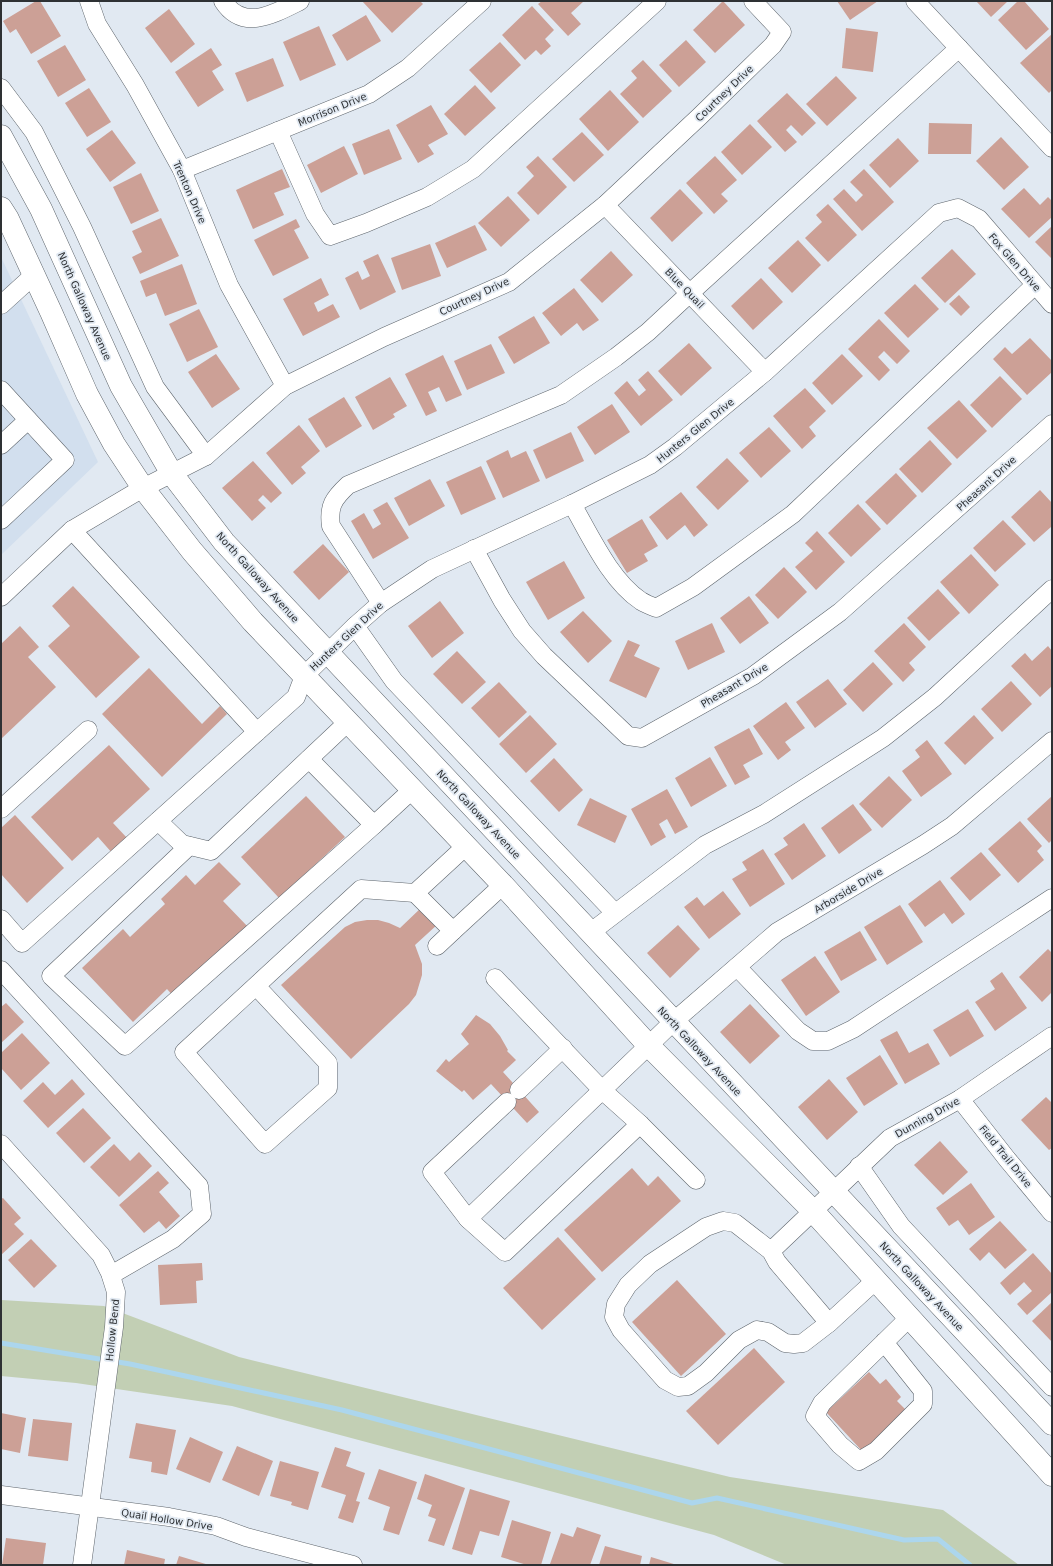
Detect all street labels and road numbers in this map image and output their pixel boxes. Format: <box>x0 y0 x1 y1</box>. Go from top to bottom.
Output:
street label: Courtney Drive <box>693 63 755 124</box>
street label: Morrison Drive <box>296 91 368 128</box>
street label: Trenton Drive <box>170 158 208 225</box>
street label: Fox Glen Drive <box>986 231 1043 294</box>
street label: North Galloway Avenue <box>56 250 113 362</box>
street label: Blue Quail <box>663 266 706 311</box>
street label: Courtney Drive <box>438 275 511 317</box>
street label: Hunters Glen Drive <box>655 396 736 465</box>
street label: Pheasant Drive <box>954 454 1018 513</box>
street label: North Galloway Avenue <box>214 530 301 625</box>
street label: Hunters Glen Drive <box>308 600 385 673</box>
street label: Pheasant Drive <box>699 661 770 710</box>
street label: North Galloway Avenue <box>435 768 523 861</box>
street label: Arborside Drive <box>812 866 884 915</box>
street label: North Galloway Avenue <box>656 1005 744 1098</box>
street label: Dunning Drive <box>893 1095 961 1140</box>
street label: Field Trail Drive <box>977 1123 1034 1190</box>
street label: North Galloway Avenue <box>878 1240 966 1333</box>
street label: Hollow Bend <box>104 1298 121 1362</box>
street label: Quail Hollow Drive <box>120 1507 213 1532</box>

